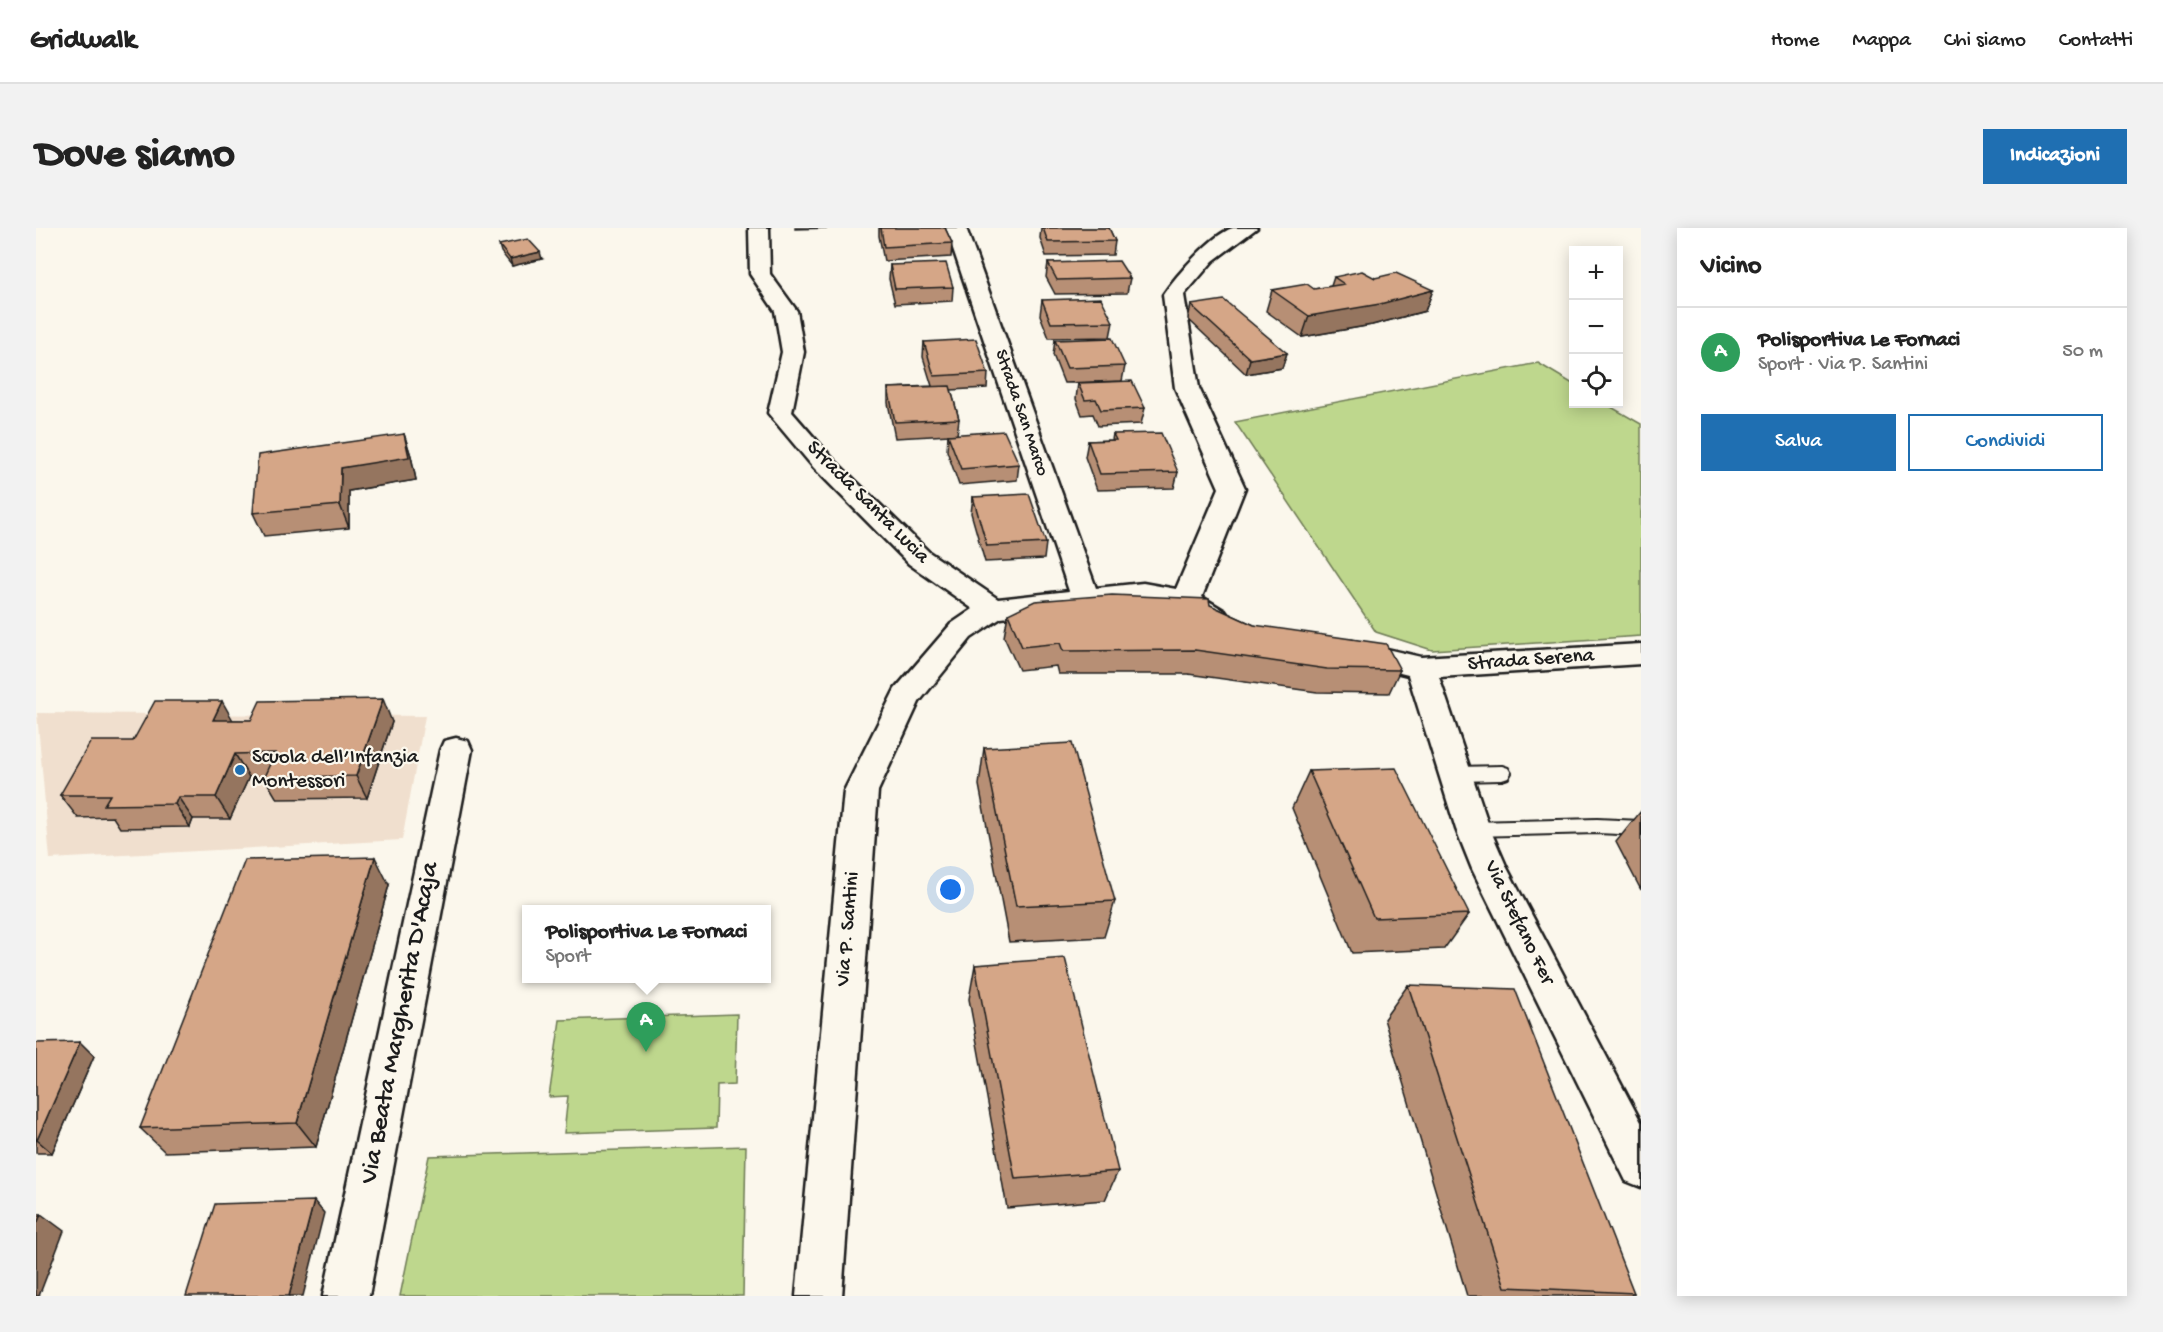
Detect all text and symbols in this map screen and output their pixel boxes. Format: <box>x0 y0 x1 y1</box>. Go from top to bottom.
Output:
text: Gridwalk <box>30 25 136 58</box>
text: Home <box>1771 29 1819 54</box>
text: Mappa <box>1852 29 1911 54</box>
text: Chi siamo <box>1944 29 2026 54</box>
text: Contatti <box>2059 29 2133 54</box>
button: Indicazioni <box>1983 129 2127 184</box>
text: Dove siamo <box>36 132 235 181</box>
map controls <box>1569 246 1623 408</box>
button: + <box>1569 246 1623 300</box>
text: Vicino <box>1701 252 1761 283</box>
button: − <box>1569 300 1623 354</box>
text: Polisportiva Le Fornaci <box>1758 328 1960 354</box>
text: A <box>1715 341 1726 364</box>
text: 50 m <box>2062 341 2103 364</box>
street label: Strada San Marco <box>990 347 1052 479</box>
button: locate <box>1569 354 1623 408</box>
text: Sport · Via P. Santini <box>1758 354 1928 377</box>
button: Salva <box>1701 414 1896 471</box>
button: Condividi <box>1908 414 2103 471</box>
street label: Strada Santa Lucia <box>800 436 935 571</box>
street label: Strada Serena <box>1467 644 1596 678</box>
place label: Scuola dell’Infanzia Montessori <box>252 746 420 795</box>
marker: Scuola dell’Infanzia Montessori <box>233 763 247 777</box>
street label: Via Stefano Fer <box>1477 856 1560 991</box>
street label: Via Beata Margherita D'Acaja <box>354 858 448 1187</box>
street label: Via P. Santini <box>831 871 866 988</box>
your location <box>936 875 965 904</box>
popup <box>522 905 771 983</box>
text: Polisportiva Le Fornaci <box>545 920 748 946</box>
text: Sport <box>545 946 590 969</box>
pin: A <box>626 1002 666 1052</box>

